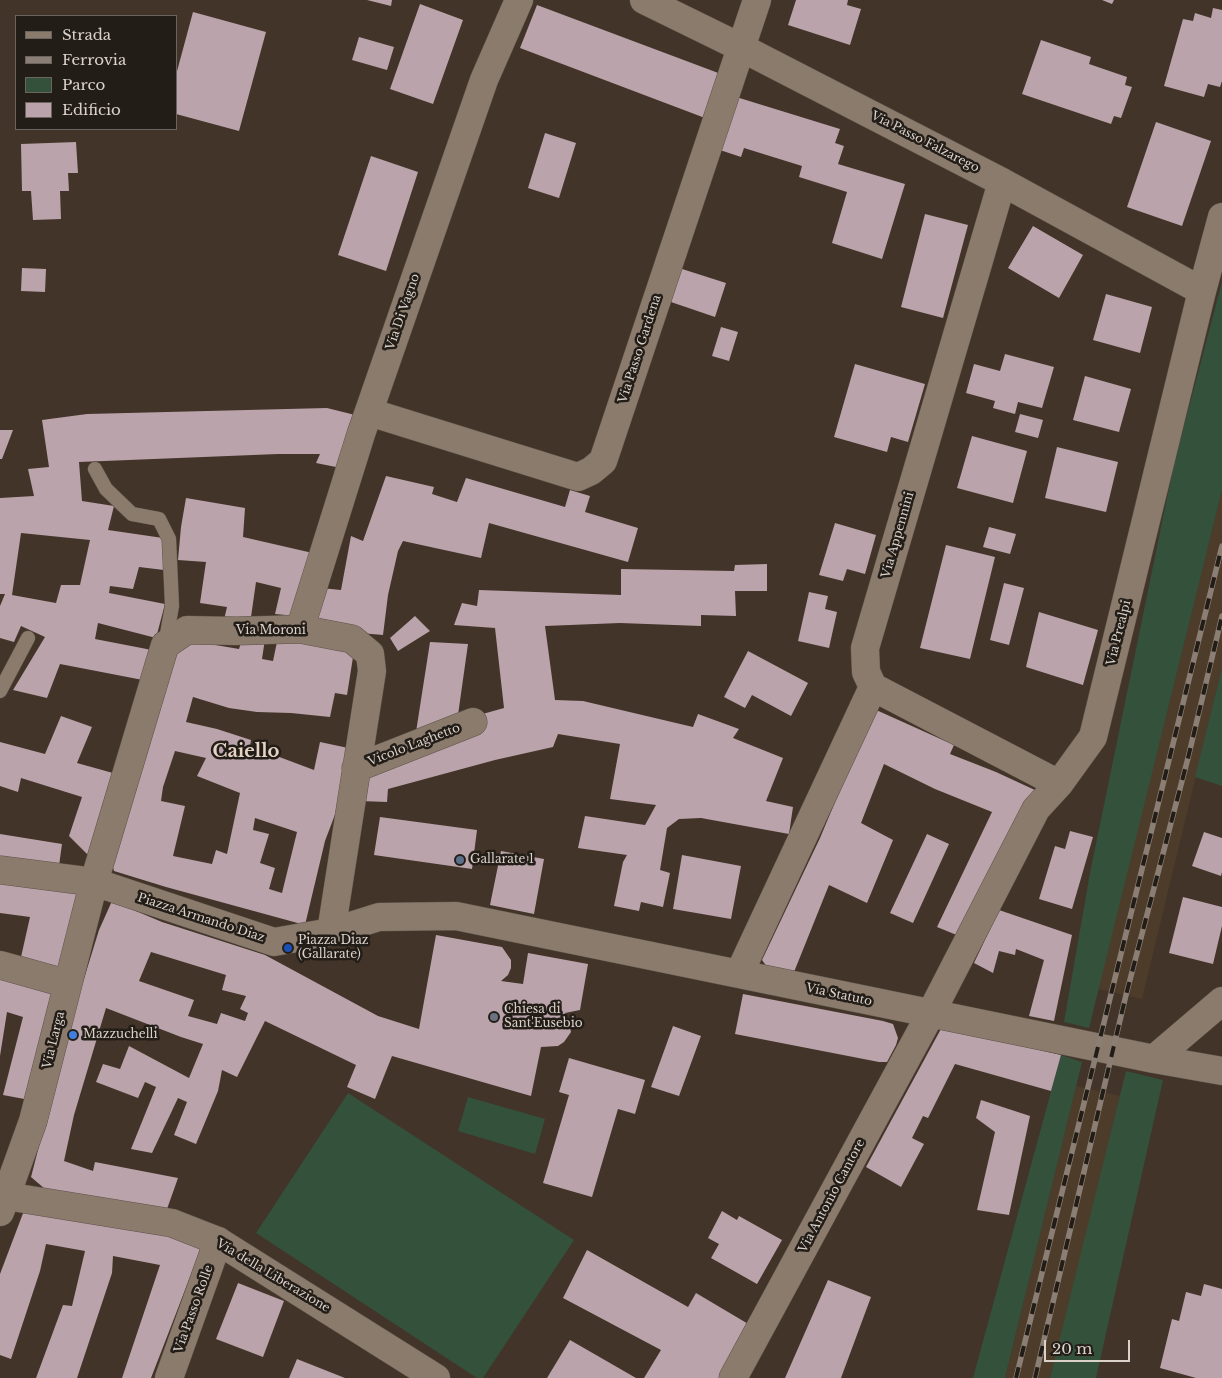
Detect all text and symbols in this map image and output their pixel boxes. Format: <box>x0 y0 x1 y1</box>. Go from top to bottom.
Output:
legend <box>15 15 178 130</box>
text: Strada <box>62 25 111 44</box>
text: Ferrovia <box>62 50 126 69</box>
text: Parco <box>62 75 105 94</box>
text: Edificio <box>62 100 121 119</box>
street label: Via Passo Falzarego <box>869 108 981 176</box>
street label: Via Di Vagno <box>383 272 423 352</box>
street label: Via Passo Gardena <box>616 293 664 405</box>
street label: Via Appennini <box>879 490 917 580</box>
street label: Via Prealpi <box>1104 599 1134 667</box>
street label: Via Moroni <box>236 624 306 638</box>
street label: Vicolo Laghetto <box>366 721 462 769</box>
district label: Caiello <box>213 741 279 763</box>
place label: Gallarate 1 <box>470 853 534 867</box>
marker: Gallarate 1 <box>454 854 466 866</box>
street label: Piazza Armando Diaz <box>136 891 266 945</box>
place label: Piazza Diaz (Gallarate) <box>298 934 368 962</box>
marker: Piazza Diaz (Gallarate) <box>282 942 294 954</box>
street label: Via Statuto <box>805 981 873 1009</box>
place label: Chiesa di Sant'Eusebio <box>504 1003 583 1031</box>
street label: Via Larga <box>40 1010 68 1070</box>
marker: Chiesa di Sant'Eusebio <box>488 1011 500 1023</box>
place label: Mazzuchelli <box>83 1028 158 1042</box>
marker: Mazzuchelli <box>67 1029 79 1041</box>
street label: Via Antonio Cantore <box>796 1137 868 1255</box>
street label: Via della Liberazione <box>214 1236 332 1316</box>
street label: Via Passo Rolle <box>171 1263 217 1355</box>
scale bar <box>1047 1330 1133 1362</box>
text: 20 m <box>1052 1339 1092 1358</box>

